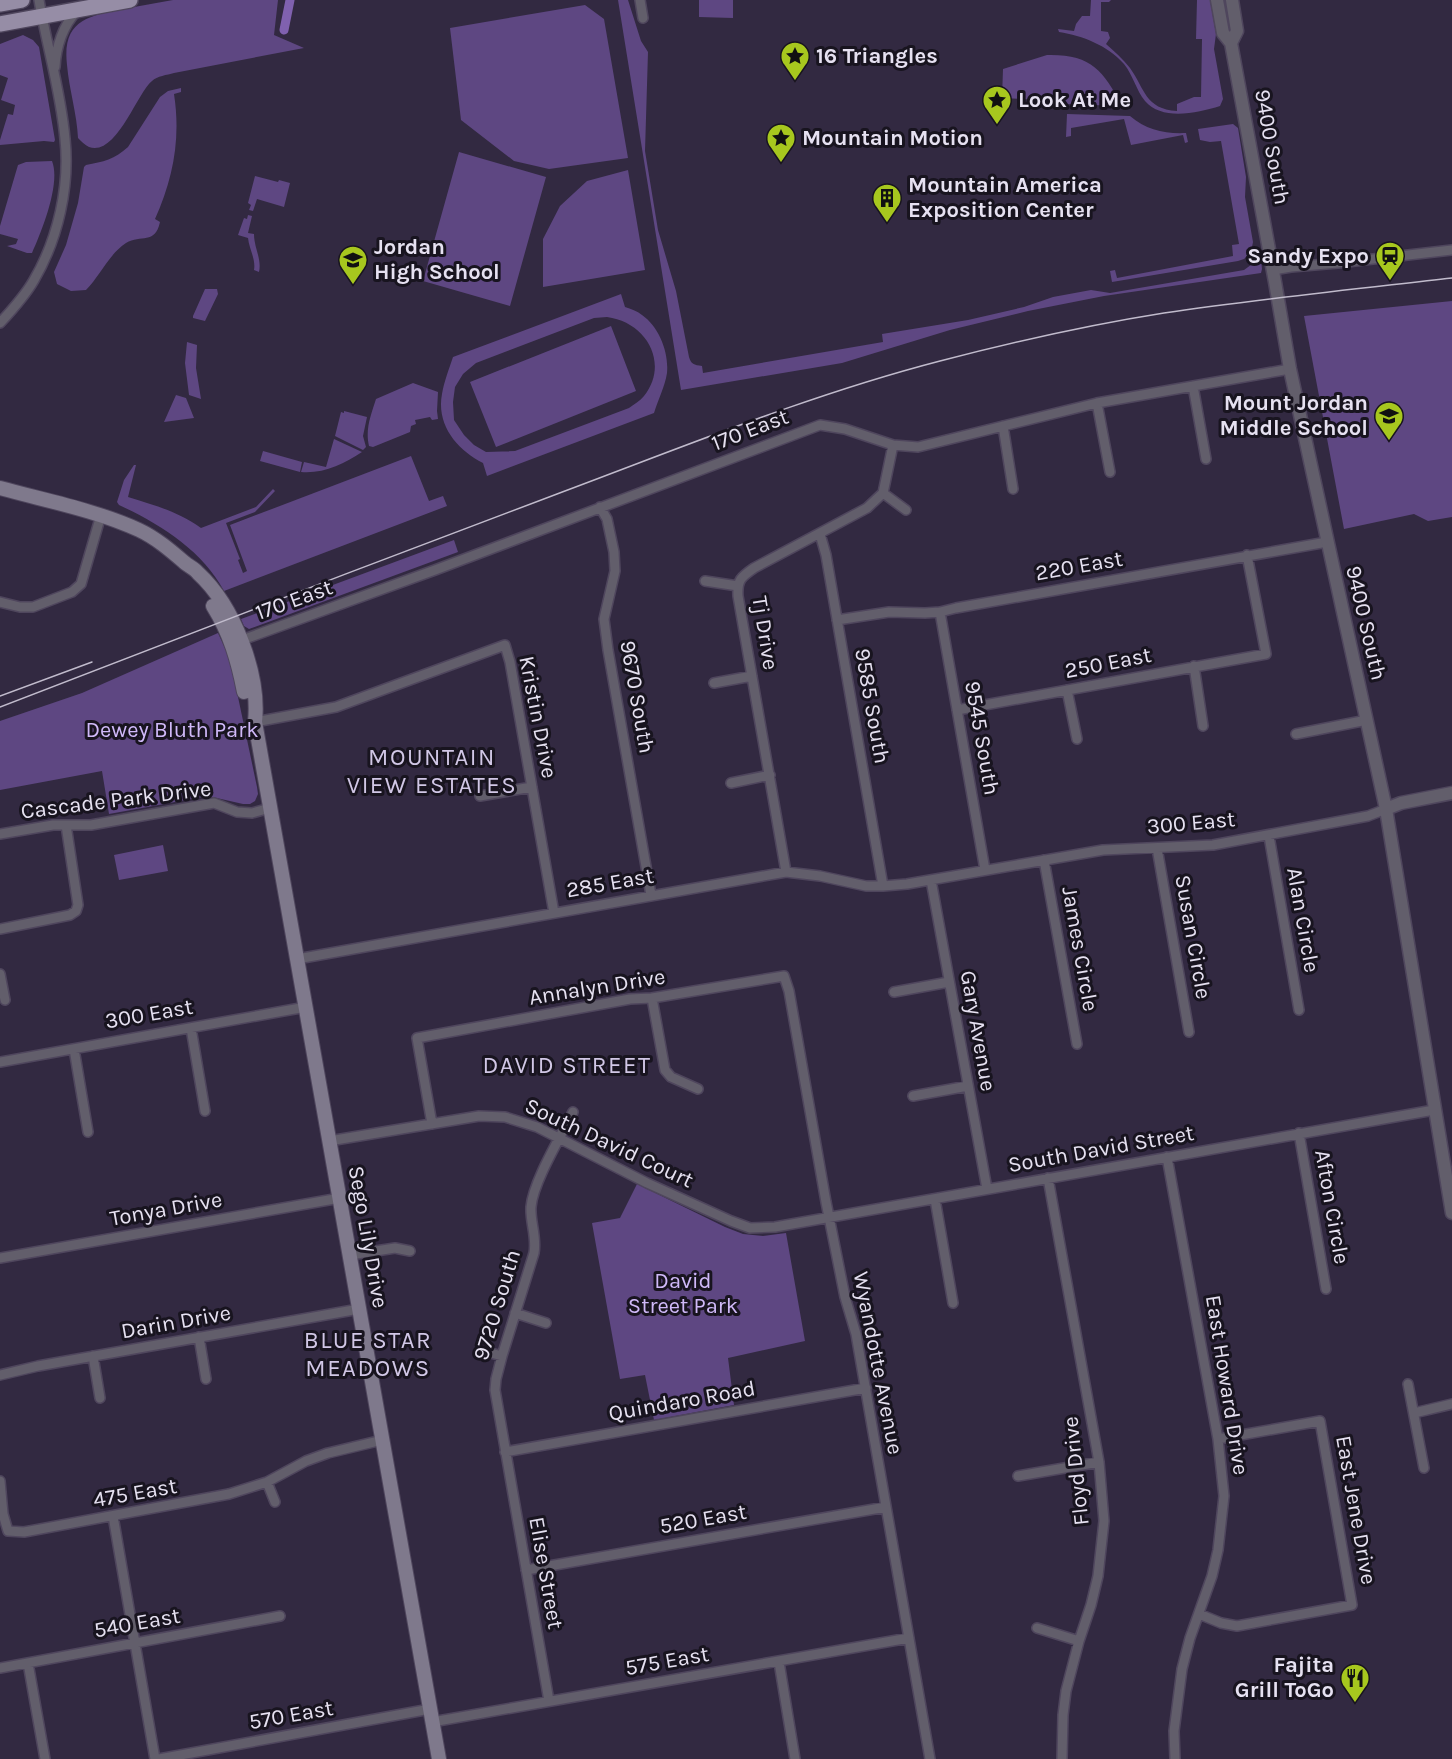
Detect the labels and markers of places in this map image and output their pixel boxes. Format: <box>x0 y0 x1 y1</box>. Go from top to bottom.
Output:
place icon: 16 Triangles <box>779 40 811 82</box>
place label: 16 Triangles <box>816 43 938 69</box>
place icon: Look At Me <box>981 84 1013 126</box>
place label: Look At Me <box>1018 87 1131 113</box>
place icon: Mountain Motion <box>765 122 797 164</box>
place label: Mountain Motion <box>802 125 983 151</box>
place label: Mountain America Exposition Center <box>908 172 1102 223</box>
building icon: Mountain America Exposition Center <box>871 182 903 224</box>
place label: Jordan High School <box>374 234 500 285</box>
station icon: Sandy Expo <box>1374 240 1406 282</box>
place label: Sandy Expo <box>1247 243 1369 269</box>
school or university icon: Jordan High School <box>337 244 369 286</box>
place label: Mount Jordan Middle School <box>1220 390 1368 441</box>
school or university icon: Mount Jordan Middle School <box>1373 400 1405 442</box>
place label: Fajita Grill ToGo <box>1235 1652 1334 1703</box>
restaurant icon: Fajita Grill ToGo <box>1339 1662 1371 1704</box>

